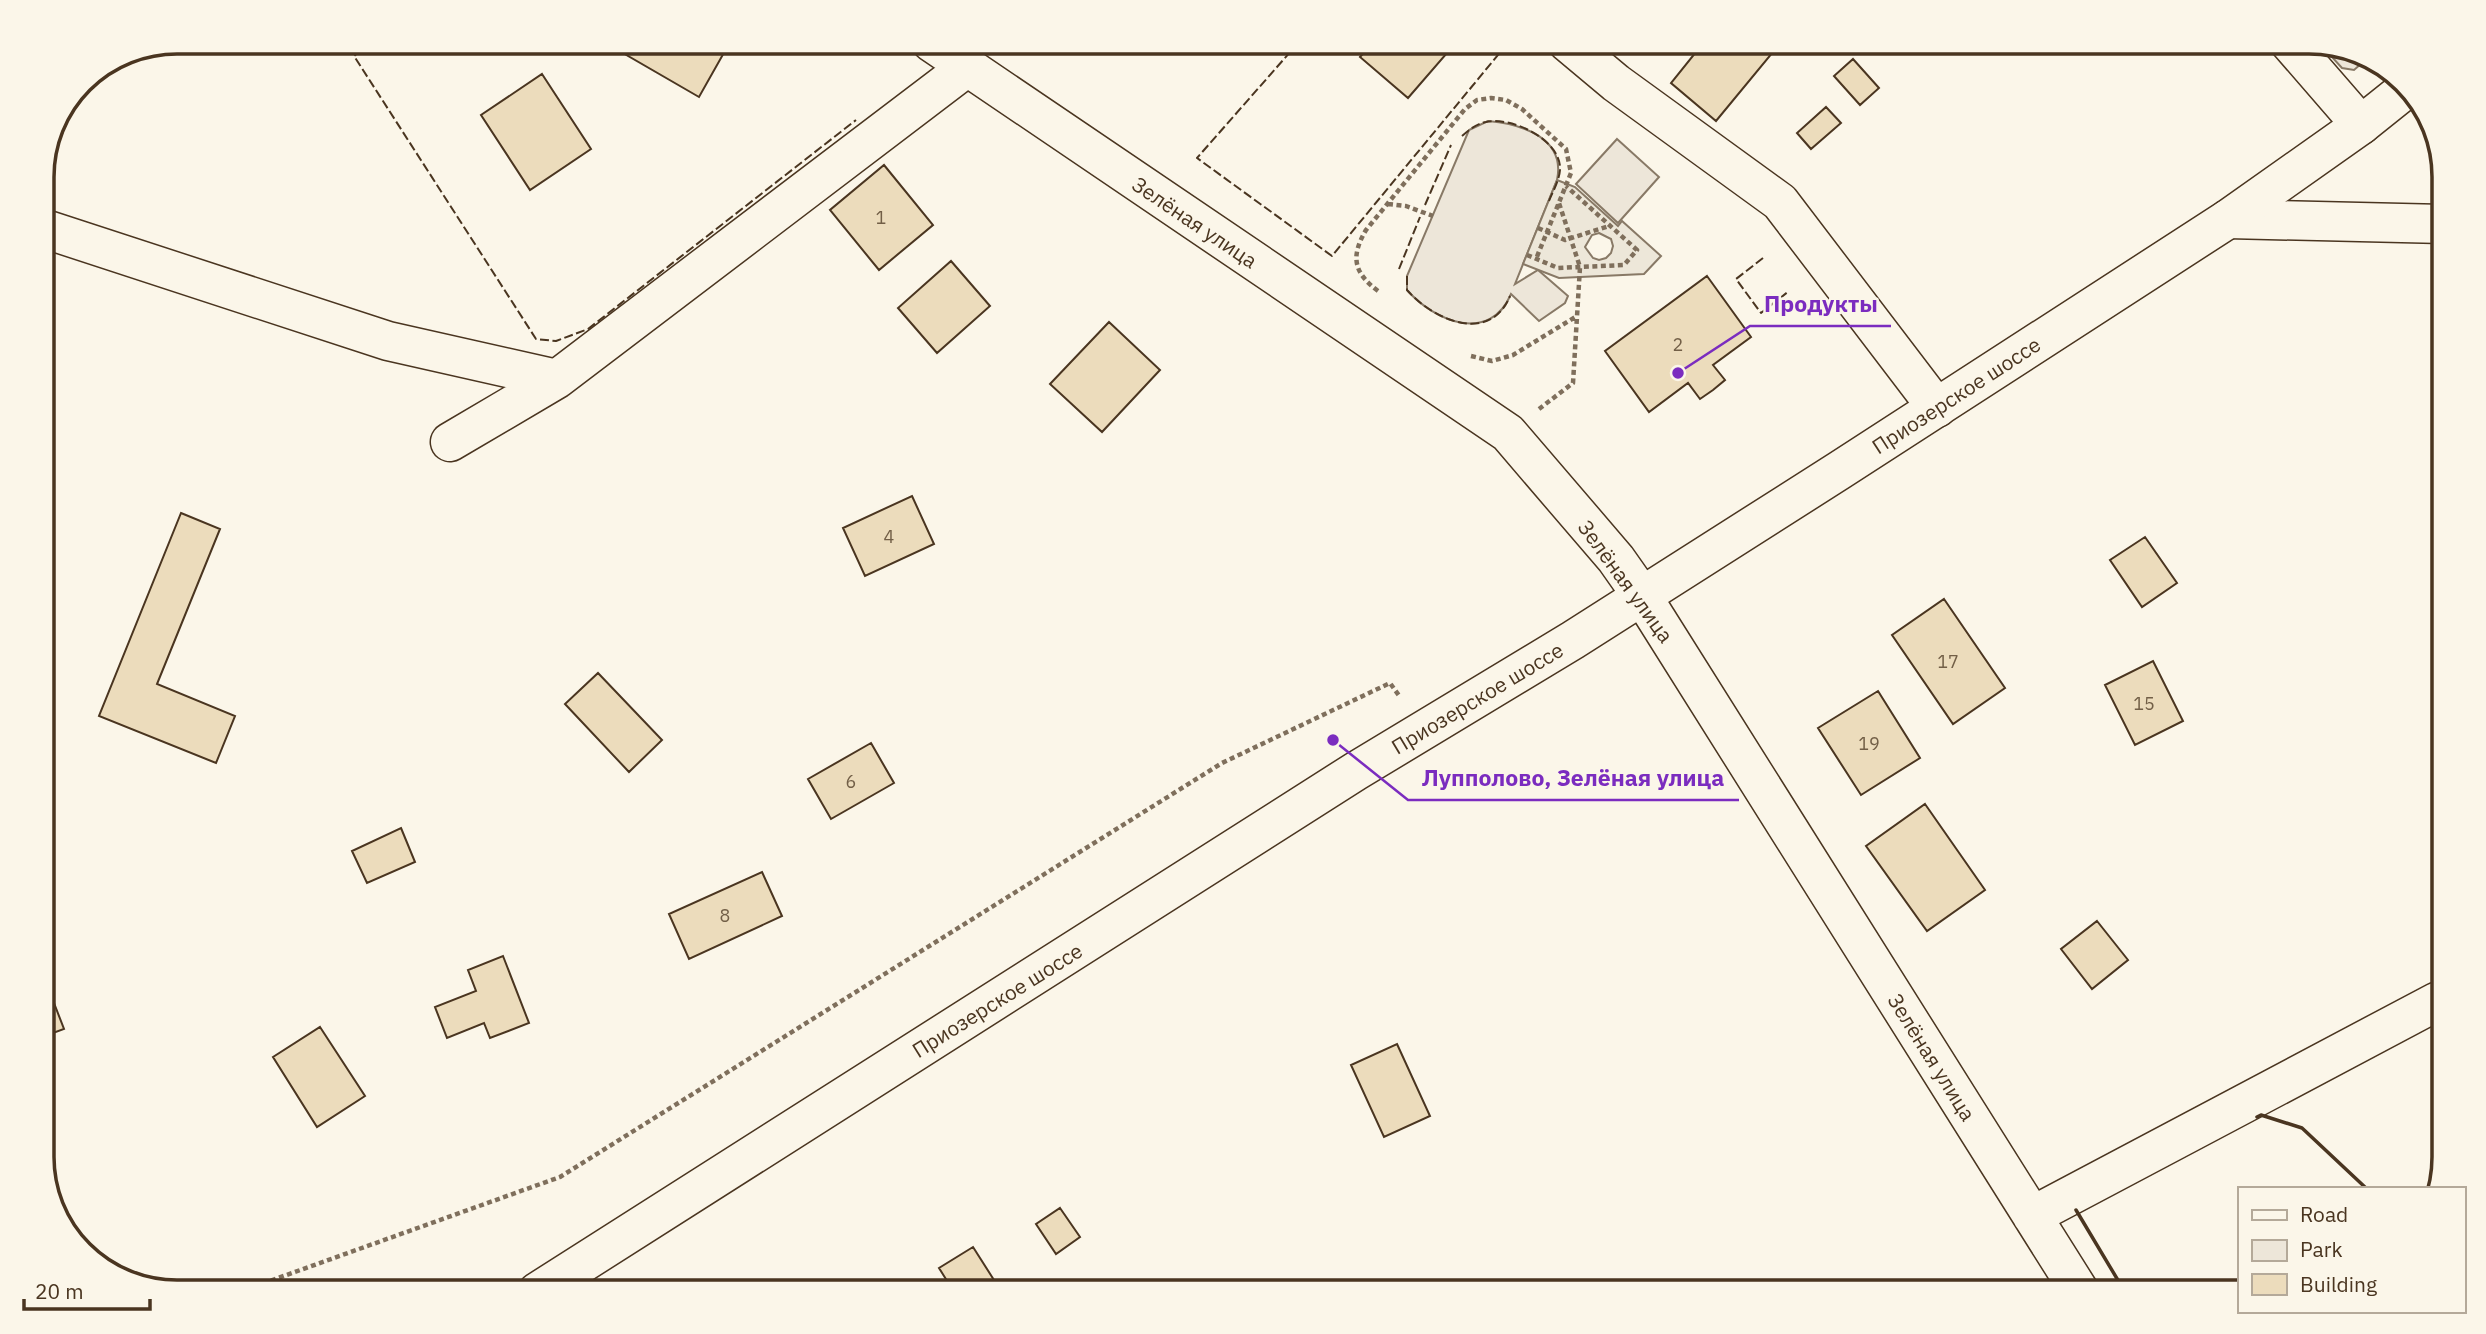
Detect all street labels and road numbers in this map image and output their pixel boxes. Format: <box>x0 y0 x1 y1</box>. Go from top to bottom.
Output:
street label: Зелёная улица <box>1127 170 1263 274</box>
street label: Приозерское шоссе <box>1866 330 2046 460</box>
street label: Зелёная улица <box>1572 514 1680 648</box>
street label: Приозерское шоссе <box>1386 636 1568 760</box>
street label: Приозерское шоссе <box>907 936 1087 1064</box>
street label: Зелёная улица <box>1882 988 1982 1126</box>

